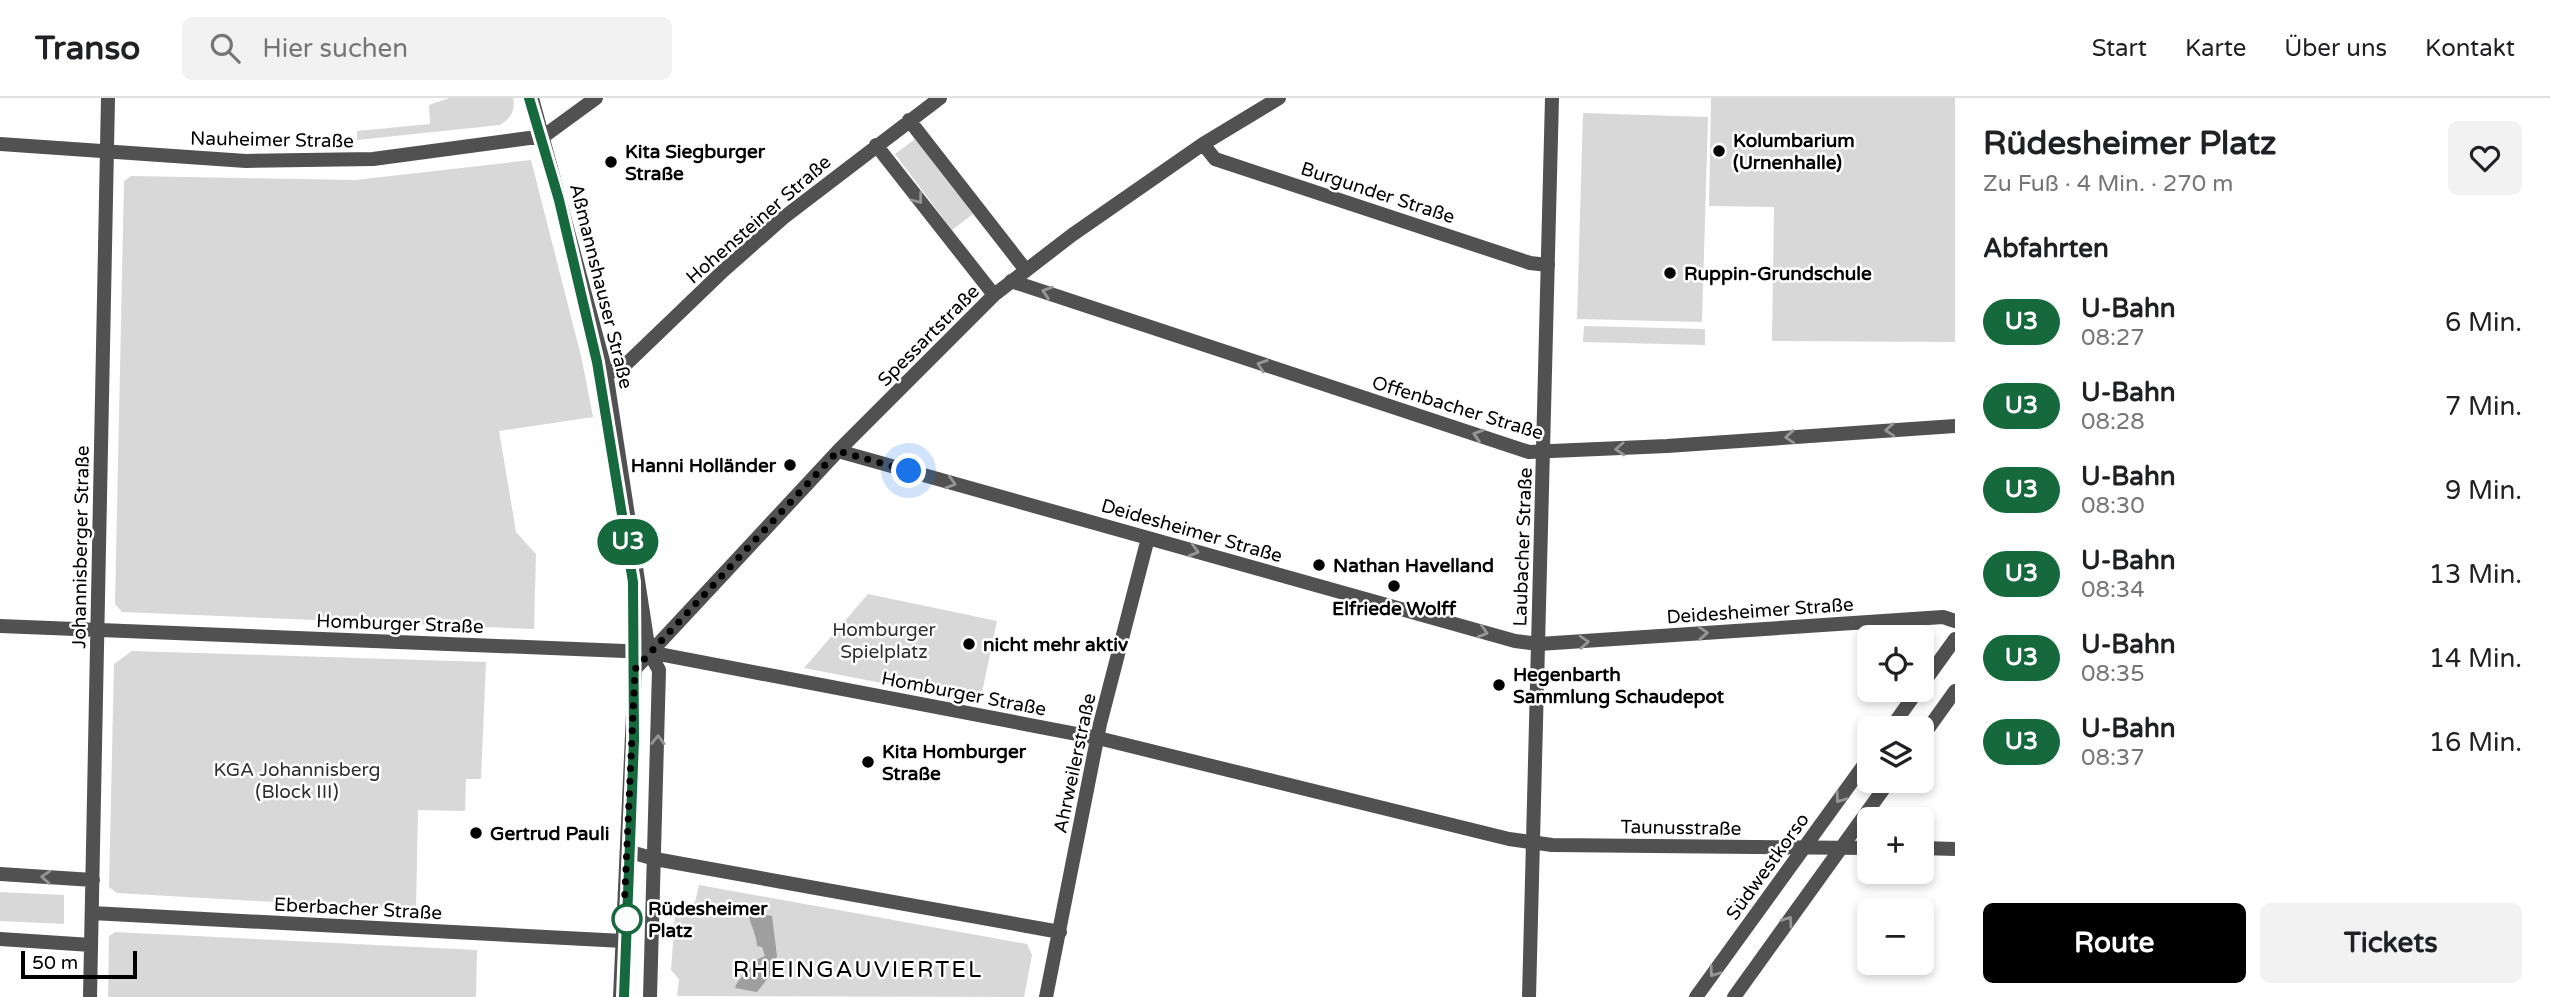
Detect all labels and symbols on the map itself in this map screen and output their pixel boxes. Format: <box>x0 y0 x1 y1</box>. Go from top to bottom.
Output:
street label: Nauheimer Straße <box>190 128 354 152</box>
place label: Kolumbarium (Urnenhalle) <box>1733 130 1855 174</box>
place label: Kita Siegburger Straße <box>625 141 766 185</box>
marker: Kolumbarium (Urnenhalle) <box>1711 143 1727 159</box>
street label: Hohensteiner Straße <box>682 151 836 289</box>
marker: Kita Siegburger Straße <box>603 154 619 170</box>
street label: Burgunder Straße <box>1298 158 1457 228</box>
street label: Aßmannshauser Straße <box>565 181 637 391</box>
one-way arrow <box>910 191 923 204</box>
place label: Ruppin-Grundschule <box>1684 263 1872 286</box>
marker: Ruppin-Grundschule <box>1662 265 1678 281</box>
street label: Spessartstraße <box>873 280 984 391</box>
one-way arrow <box>1041 286 1053 300</box>
one-way arrow <box>1257 359 1269 373</box>
street label: Offenbacher Straße <box>1369 371 1546 445</box>
one-way arrow <box>1884 423 1895 438</box>
one-way arrow <box>1473 429 1485 444</box>
one-way arrow <box>1784 429 1795 444</box>
one-way arrow <box>1614 441 1625 456</box>
street label: Johannisberger Straße <box>68 445 94 649</box>
your location <box>891 453 926 488</box>
place label: Hanni Holländer <box>631 455 777 477</box>
marker: Hanni Holländer <box>782 457 798 473</box>
street label: Laubacher Straße <box>1509 467 1537 627</box>
one-way arrow <box>945 474 957 489</box>
street label: Deidesheimer Straße <box>1099 495 1285 567</box>
line badge: U3 <box>596 519 660 565</box>
one-way arrow <box>1187 542 1199 557</box>
place label: Nathan Havelland <box>1333 555 1494 577</box>
marker: Nathan Havelland <box>1311 557 1327 573</box>
marker: Elfriede Wolff <box>1386 578 1402 594</box>
street label: Deidesheimer Straße <box>1666 593 1854 629</box>
place label: Elfriede Wolff <box>1332 598 1457 620</box>
street label: Homburger Straße <box>316 610 484 638</box>
park label: Homburger Spielplatz <box>832 619 937 663</box>
one-way arrow <box>1477 623 1489 638</box>
one-way arrow <box>1698 626 1709 641</box>
place label: nicht mehr aktiv <box>983 634 1128 656</box>
one-way arrow <box>1579 634 1590 649</box>
marker: nicht mehr aktiv <box>961 636 977 652</box>
place label: Hegenbarth Sammlung Schaudepot <box>1513 664 1725 709</box>
street label: Homburger Straße <box>880 667 1048 721</box>
marker: Hegenbarth Sammlung Schaudepot <box>1491 677 1507 693</box>
street label: Ahrweilerstraße <box>1049 691 1101 835</box>
one-way arrow <box>651 734 666 745</box>
place label: Kita Homburger Straße <box>882 741 1027 785</box>
marker: Kita Homburger Straße <box>860 754 876 770</box>
park label: KGA Johannisberg (Block III) <box>213 759 381 803</box>
one-way arrow <box>1836 791 1848 803</box>
street label: Südwestkorso <box>1722 809 1814 924</box>
street label: Taunusstraße <box>1620 816 1742 840</box>
place label: Gertrud Pauli <box>490 823 609 845</box>
marker: Gertrud Pauli <box>468 825 484 841</box>
one-way arrow <box>41 870 52 885</box>
street label: Eberbacher Straße <box>273 894 443 924</box>
place label: Rüdesheimer Platz <box>648 898 768 942</box>
marker: Rüdesheimer Platz <box>612 904 642 934</box>
one-way arrow <box>1780 916 1792 929</box>
scale bar <box>21 948 136 980</box>
district label: RHEINGAUVIERTEL <box>733 956 983 984</box>
one-way arrow <box>1709 964 1722 977</box>

